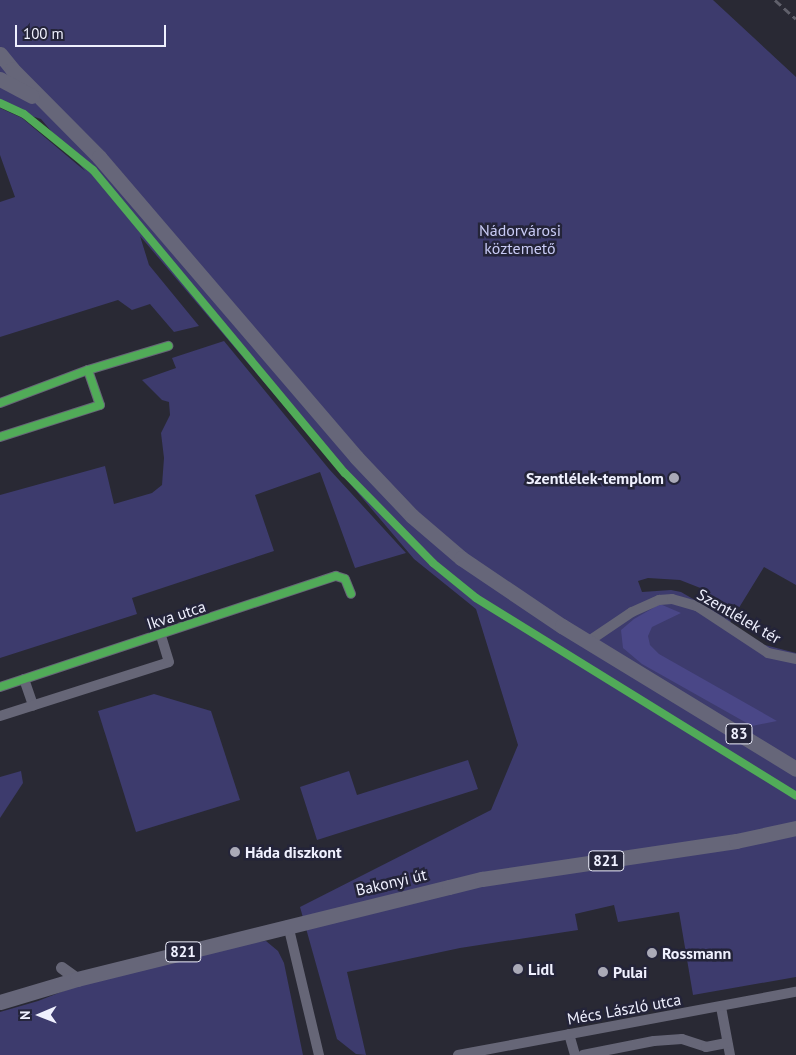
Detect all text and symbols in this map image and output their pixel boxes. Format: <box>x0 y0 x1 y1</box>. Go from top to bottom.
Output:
scale bar <box>18 15 169 47</box>
text: 100 m <box>23 24 64 43</box>
park label: Nádorvárosi köztemető <box>479 220 561 258</box>
place label: Szentlélek-templom <box>526 468 664 488</box>
marker: Szentlélek-templom <box>668 472 680 484</box>
street label: Szentlélek tér <box>693 584 785 648</box>
street label: Ikva utca <box>144 596 208 634</box>
road number: 83 <box>725 722 753 746</box>
place label: Háda diszkont <box>245 842 342 862</box>
marker: Háda diszkont <box>229 846 241 858</box>
road number: 821 <box>587 848 625 874</box>
street label: Bakonyi út <box>354 865 428 899</box>
road number: 821 <box>164 940 202 964</box>
place label: Rossmann <box>662 943 731 963</box>
marker: Rossmann <box>646 947 658 959</box>
place label: Lidl <box>528 959 554 979</box>
place label: Pulai <box>613 962 647 982</box>
marker: Lidl <box>512 963 524 975</box>
marker: Pulai <box>597 966 609 978</box>
north arrow <box>15 990 65 1040</box>
street label: Mécs László utca <box>565 990 683 1028</box>
text: N <box>16 1011 34 1020</box>

